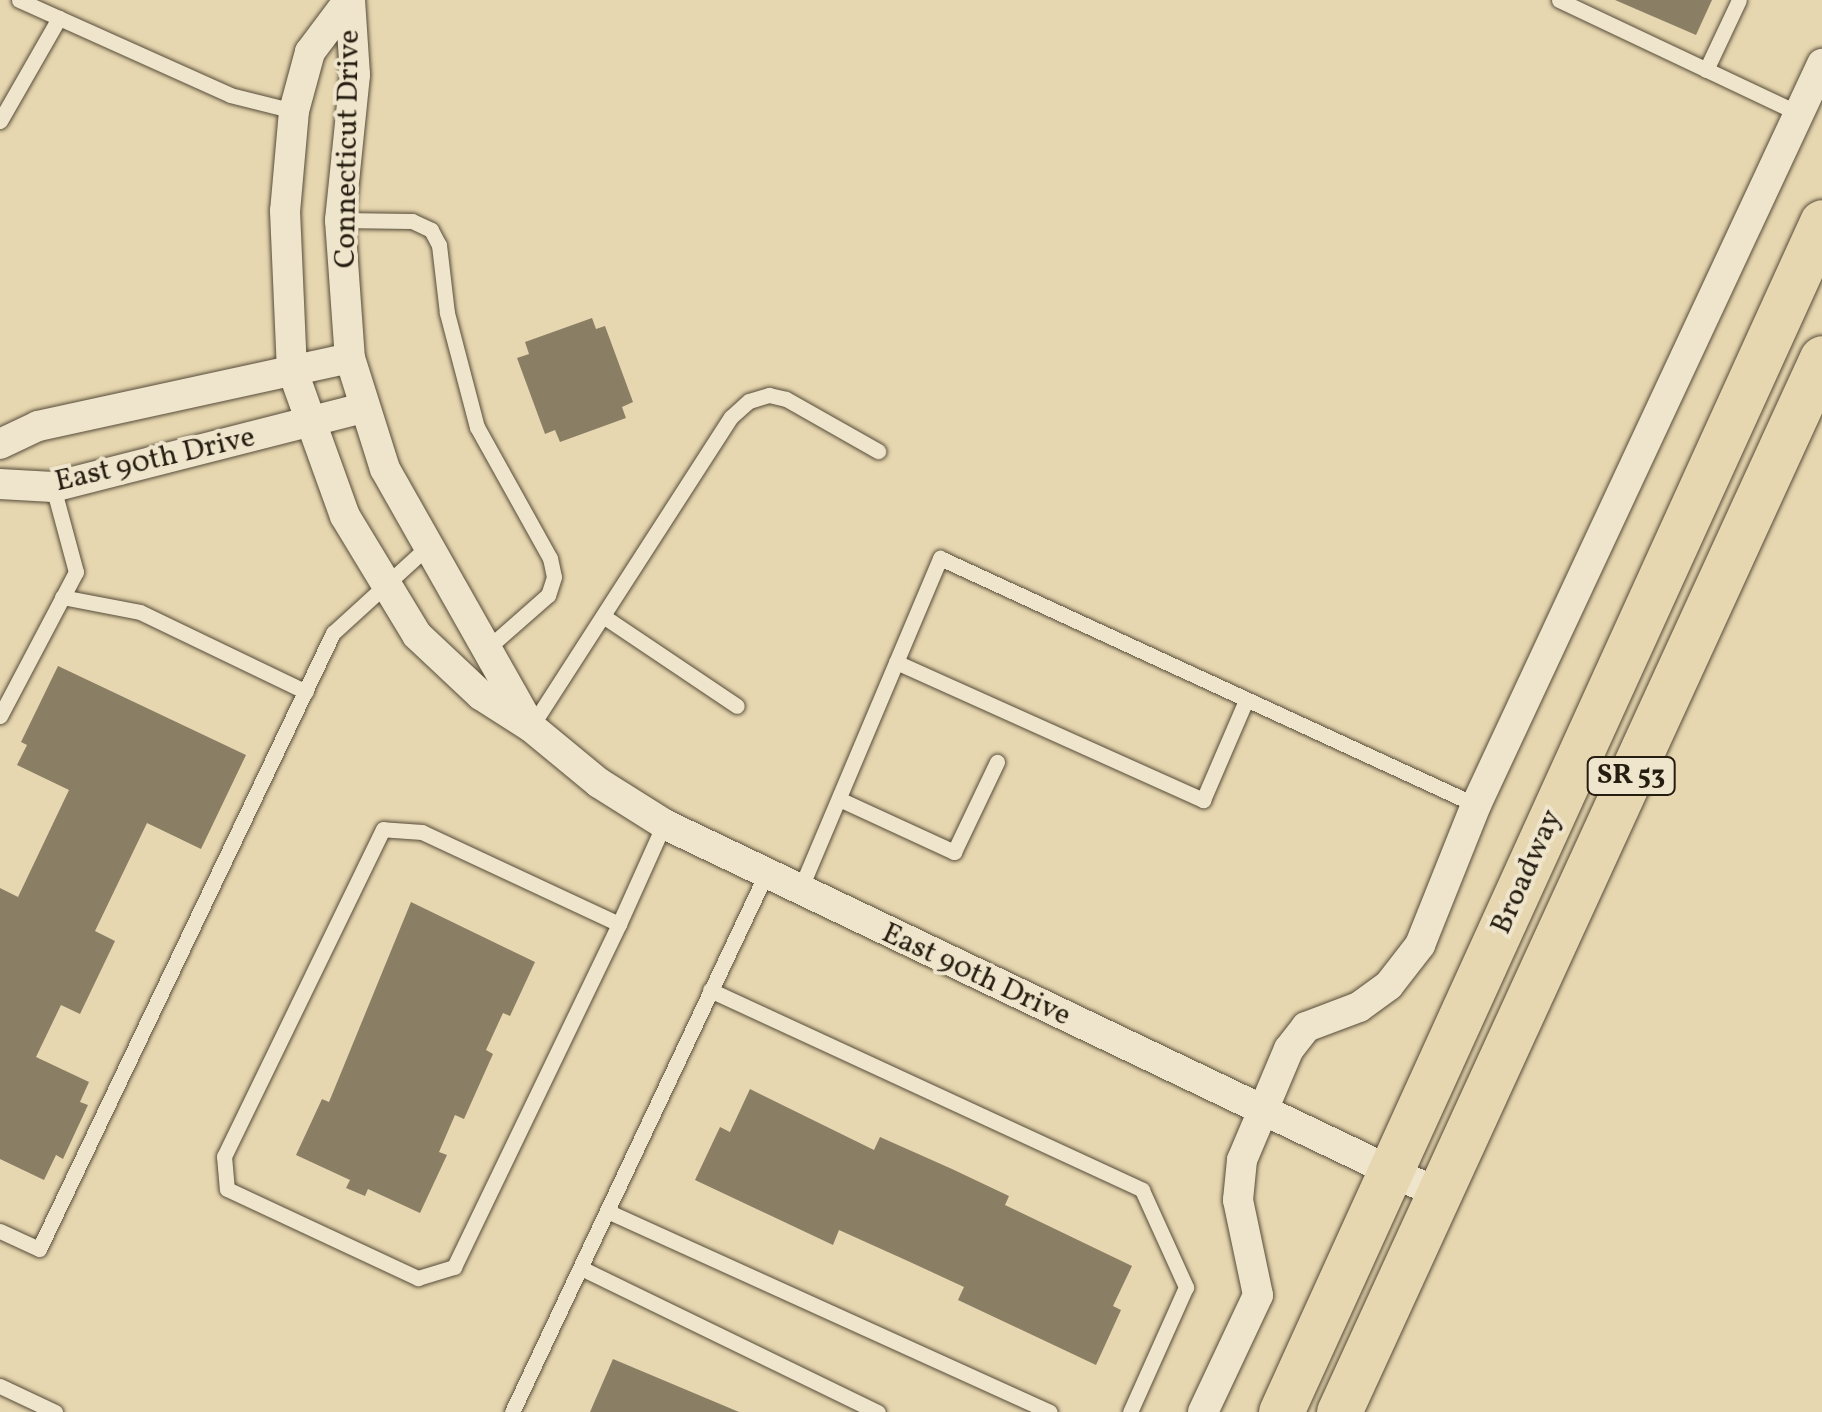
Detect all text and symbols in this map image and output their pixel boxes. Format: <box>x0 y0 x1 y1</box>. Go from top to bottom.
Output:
street label: Connecticut Drive <box>328 29 368 269</box>
street label: East 90th Drive <box>51 419 259 501</box>
road number: SR 53 <box>1586 753 1676 799</box>
street label: Broadway <box>1484 804 1570 940</box>
street label: East 90th Drive <box>876 916 1076 1034</box>

